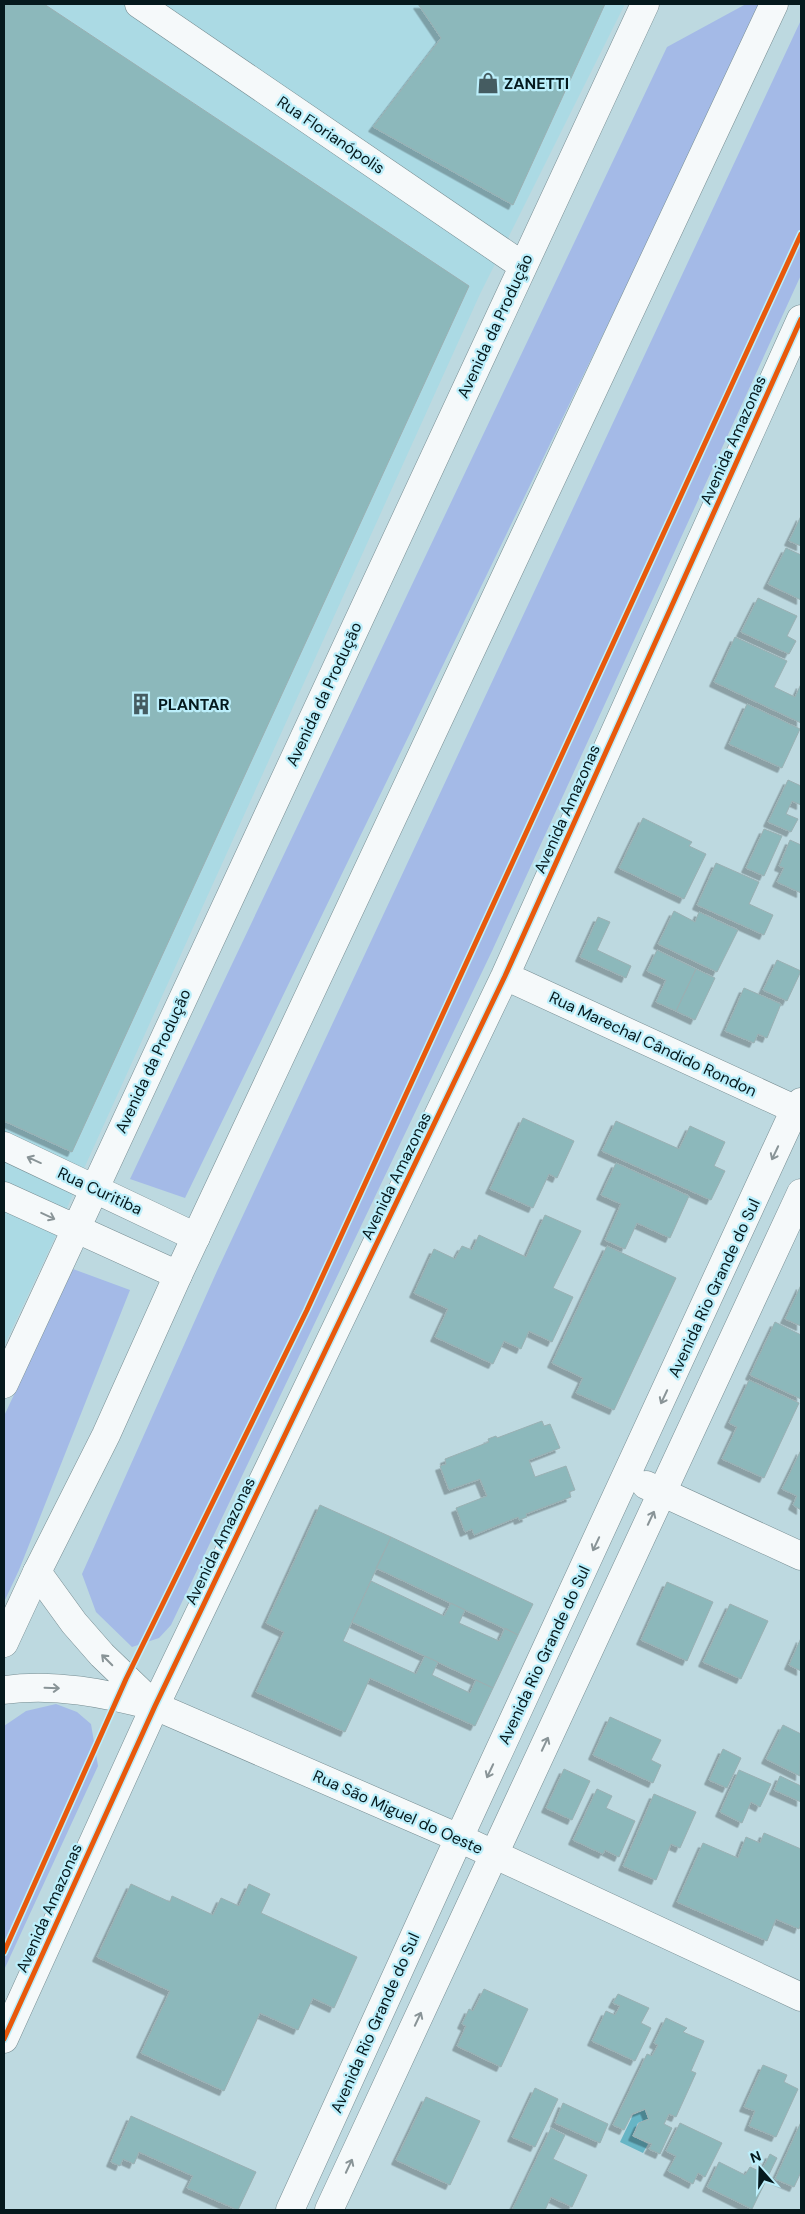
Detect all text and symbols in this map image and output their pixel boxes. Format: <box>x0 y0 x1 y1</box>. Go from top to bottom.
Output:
shop icon: ZANETTI <box>475 70 501 96</box>
place label: ZANETTI <box>504 73 569 94</box>
street label: Rua Florianópolis <box>273 91 389 179</box>
street label: Avenida da Produção <box>452 250 538 402</box>
street label: Avenida Amazonas <box>695 372 771 508</box>
street label: Avenida da Produção <box>281 618 367 770</box>
building icon: PLANTAR <box>128 691 154 717</box>
place label: PLANTAR <box>158 694 230 715</box>
street label: Avenida Amazonas <box>529 741 605 877</box>
street label: Avenida da Produção <box>110 985 196 1137</box>
street label: Rua Marechal Cândido Rondon <box>546 987 760 1101</box>
street label: Avenida Amazonas <box>356 1109 436 1243</box>
one-way arrow <box>770 1145 779 1160</box>
one-way arrow <box>27 1154 42 1164</box>
street label: Rua Curitiba <box>54 1162 146 1220</box>
street label: Avenida Rio Grande do Sul <box>663 1195 765 1381</box>
one-way arrow <box>40 1212 55 1222</box>
one-way arrow <box>658 1389 668 1404</box>
street label: Avenida Amazonas <box>180 1474 260 1608</box>
one-way arrow <box>646 1511 656 1526</box>
one-way arrow <box>590 1536 600 1551</box>
street label: Avenida Rio Grande do Sul <box>493 1562 595 1748</box>
one-way arrow <box>101 1654 113 1666</box>
one-way arrow <box>44 1683 60 1693</box>
one-way arrow <box>541 1737 551 1752</box>
one-way arrow <box>485 1763 494 1778</box>
street label: Rua São Miguel do Oeste <box>310 1765 486 1859</box>
street label: Avenida Amazonas <box>11 1840 87 1976</box>
street label: Avenida Rio Grande do Sul <box>326 1930 424 2116</box>
one-way arrow <box>414 2012 423 2027</box>
north arrow <box>735 2144 785 2194</box>
text: N <box>748 2147 763 2167</box>
one-way arrow <box>345 2159 355 2174</box>

